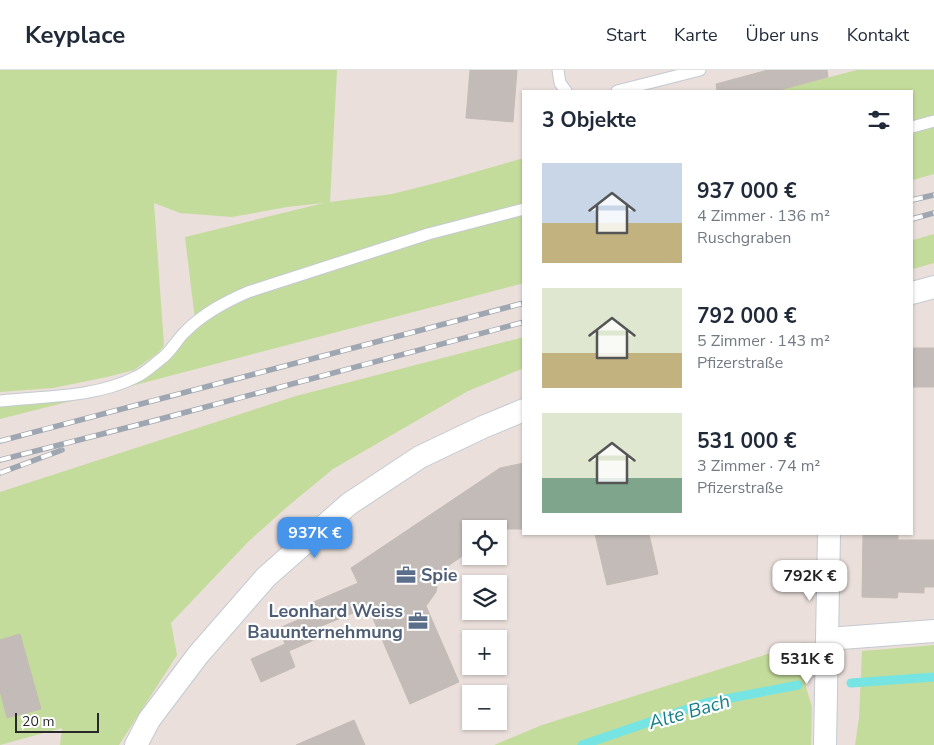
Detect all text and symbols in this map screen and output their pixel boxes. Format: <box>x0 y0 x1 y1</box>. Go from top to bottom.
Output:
text: Keyplace <box>25 19 125 51</box>
text: Start <box>606 23 646 47</box>
text: Karte <box>674 23 718 47</box>
text: Über uns <box>746 23 819 47</box>
text: Kontakt <box>847 23 909 47</box>
text: 3 Objekte <box>542 106 636 134</box>
icon: filters <box>865 106 893 134</box>
text: 937 000 € <box>697 177 797 205</box>
icon: home <box>582 183 642 243</box>
text: 4 Zimmer · 136 m² <box>697 205 830 227</box>
text: Ruschgraben <box>697 227 791 249</box>
text: 792 000 € <box>697 302 797 330</box>
icon: home <box>582 308 642 368</box>
text: 5 Zimmer · 143 m² <box>697 330 830 352</box>
text: Pfizerstraße <box>697 352 783 374</box>
text: 531 000 € <box>697 427 797 455</box>
icon: home <box>582 433 642 493</box>
text: 3 Zimmer · 74 m² <box>697 455 820 477</box>
text: Pfizerstraße <box>697 477 783 499</box>
pin: 937K € <box>274 516 356 559</box>
map controls <box>462 520 507 730</box>
button: locate <box>462 520 507 565</box>
text: 937K € <box>288 522 342 544</box>
pin: 792K € <box>769 560 851 602</box>
place label: Spie <box>421 563 458 587</box>
office icon: Spie <box>395 564 417 586</box>
text: 792K € <box>783 565 837 587</box>
button: layers <box>462 575 507 620</box>
place label: Leonhard Weiss Bauunternehmung <box>247 599 403 644</box>
office icon: Leonhard Weiss Bauunternehmung <box>407 610 429 632</box>
button: + <box>462 630 507 675</box>
pin: 531K € <box>766 642 848 685</box>
text: 531K € <box>780 648 834 670</box>
button: − <box>462 685 507 730</box>
water label: Alte Bach <box>645 688 733 736</box>
scale bar <box>15 710 99 733</box>
text: 20 m <box>22 712 54 731</box>

